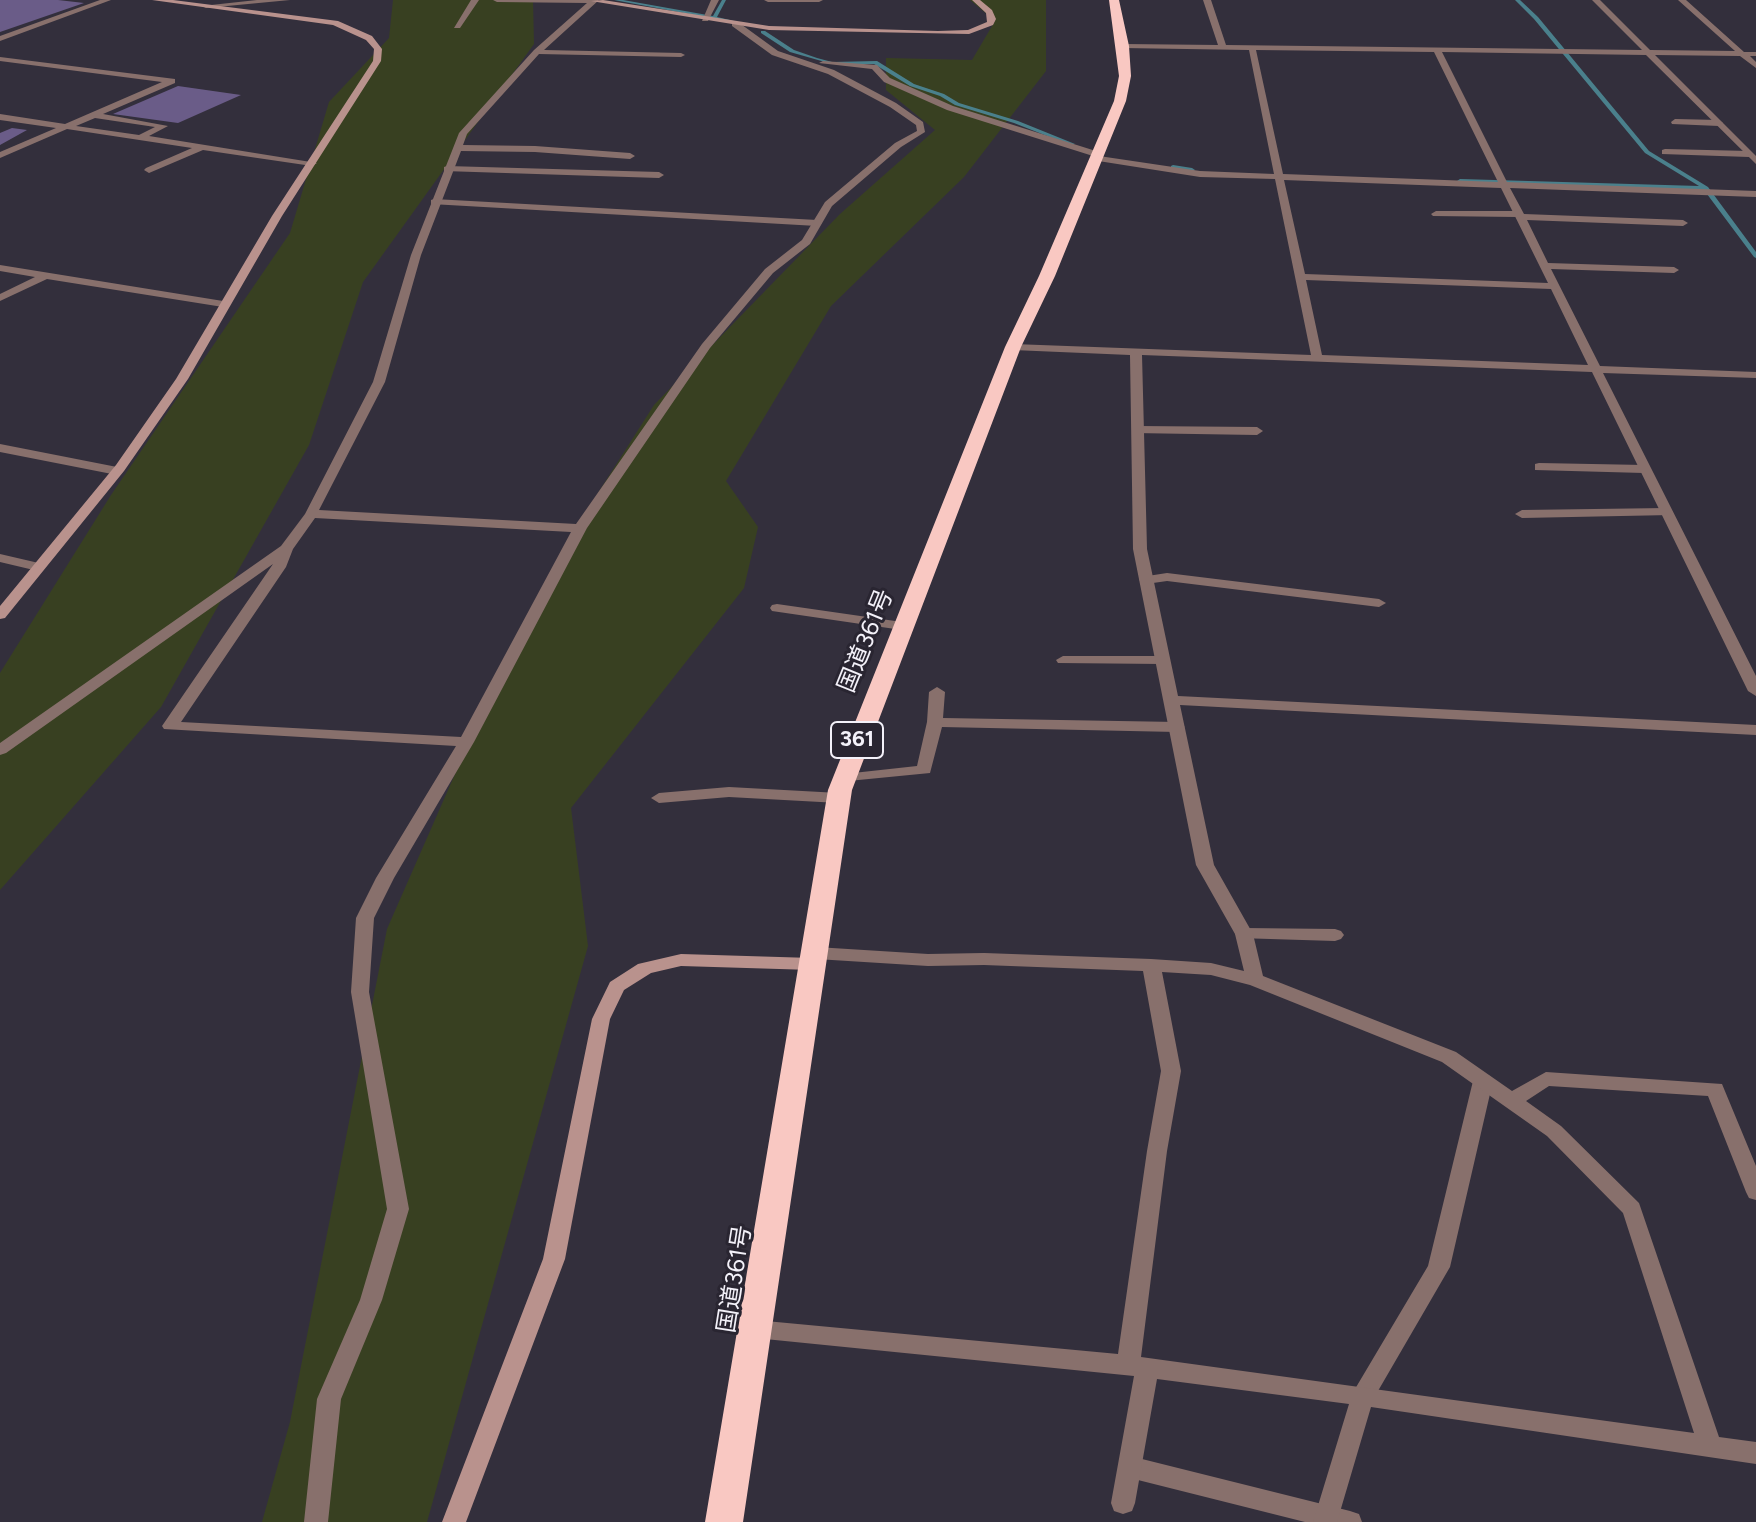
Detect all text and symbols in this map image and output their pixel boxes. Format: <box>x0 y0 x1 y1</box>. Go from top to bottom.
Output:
street label: 国道361号 <box>832 585 900 697</box>
road number: 361 <box>831 722 883 758</box>
street label: 国道361号 <box>712 1223 758 1335</box>

